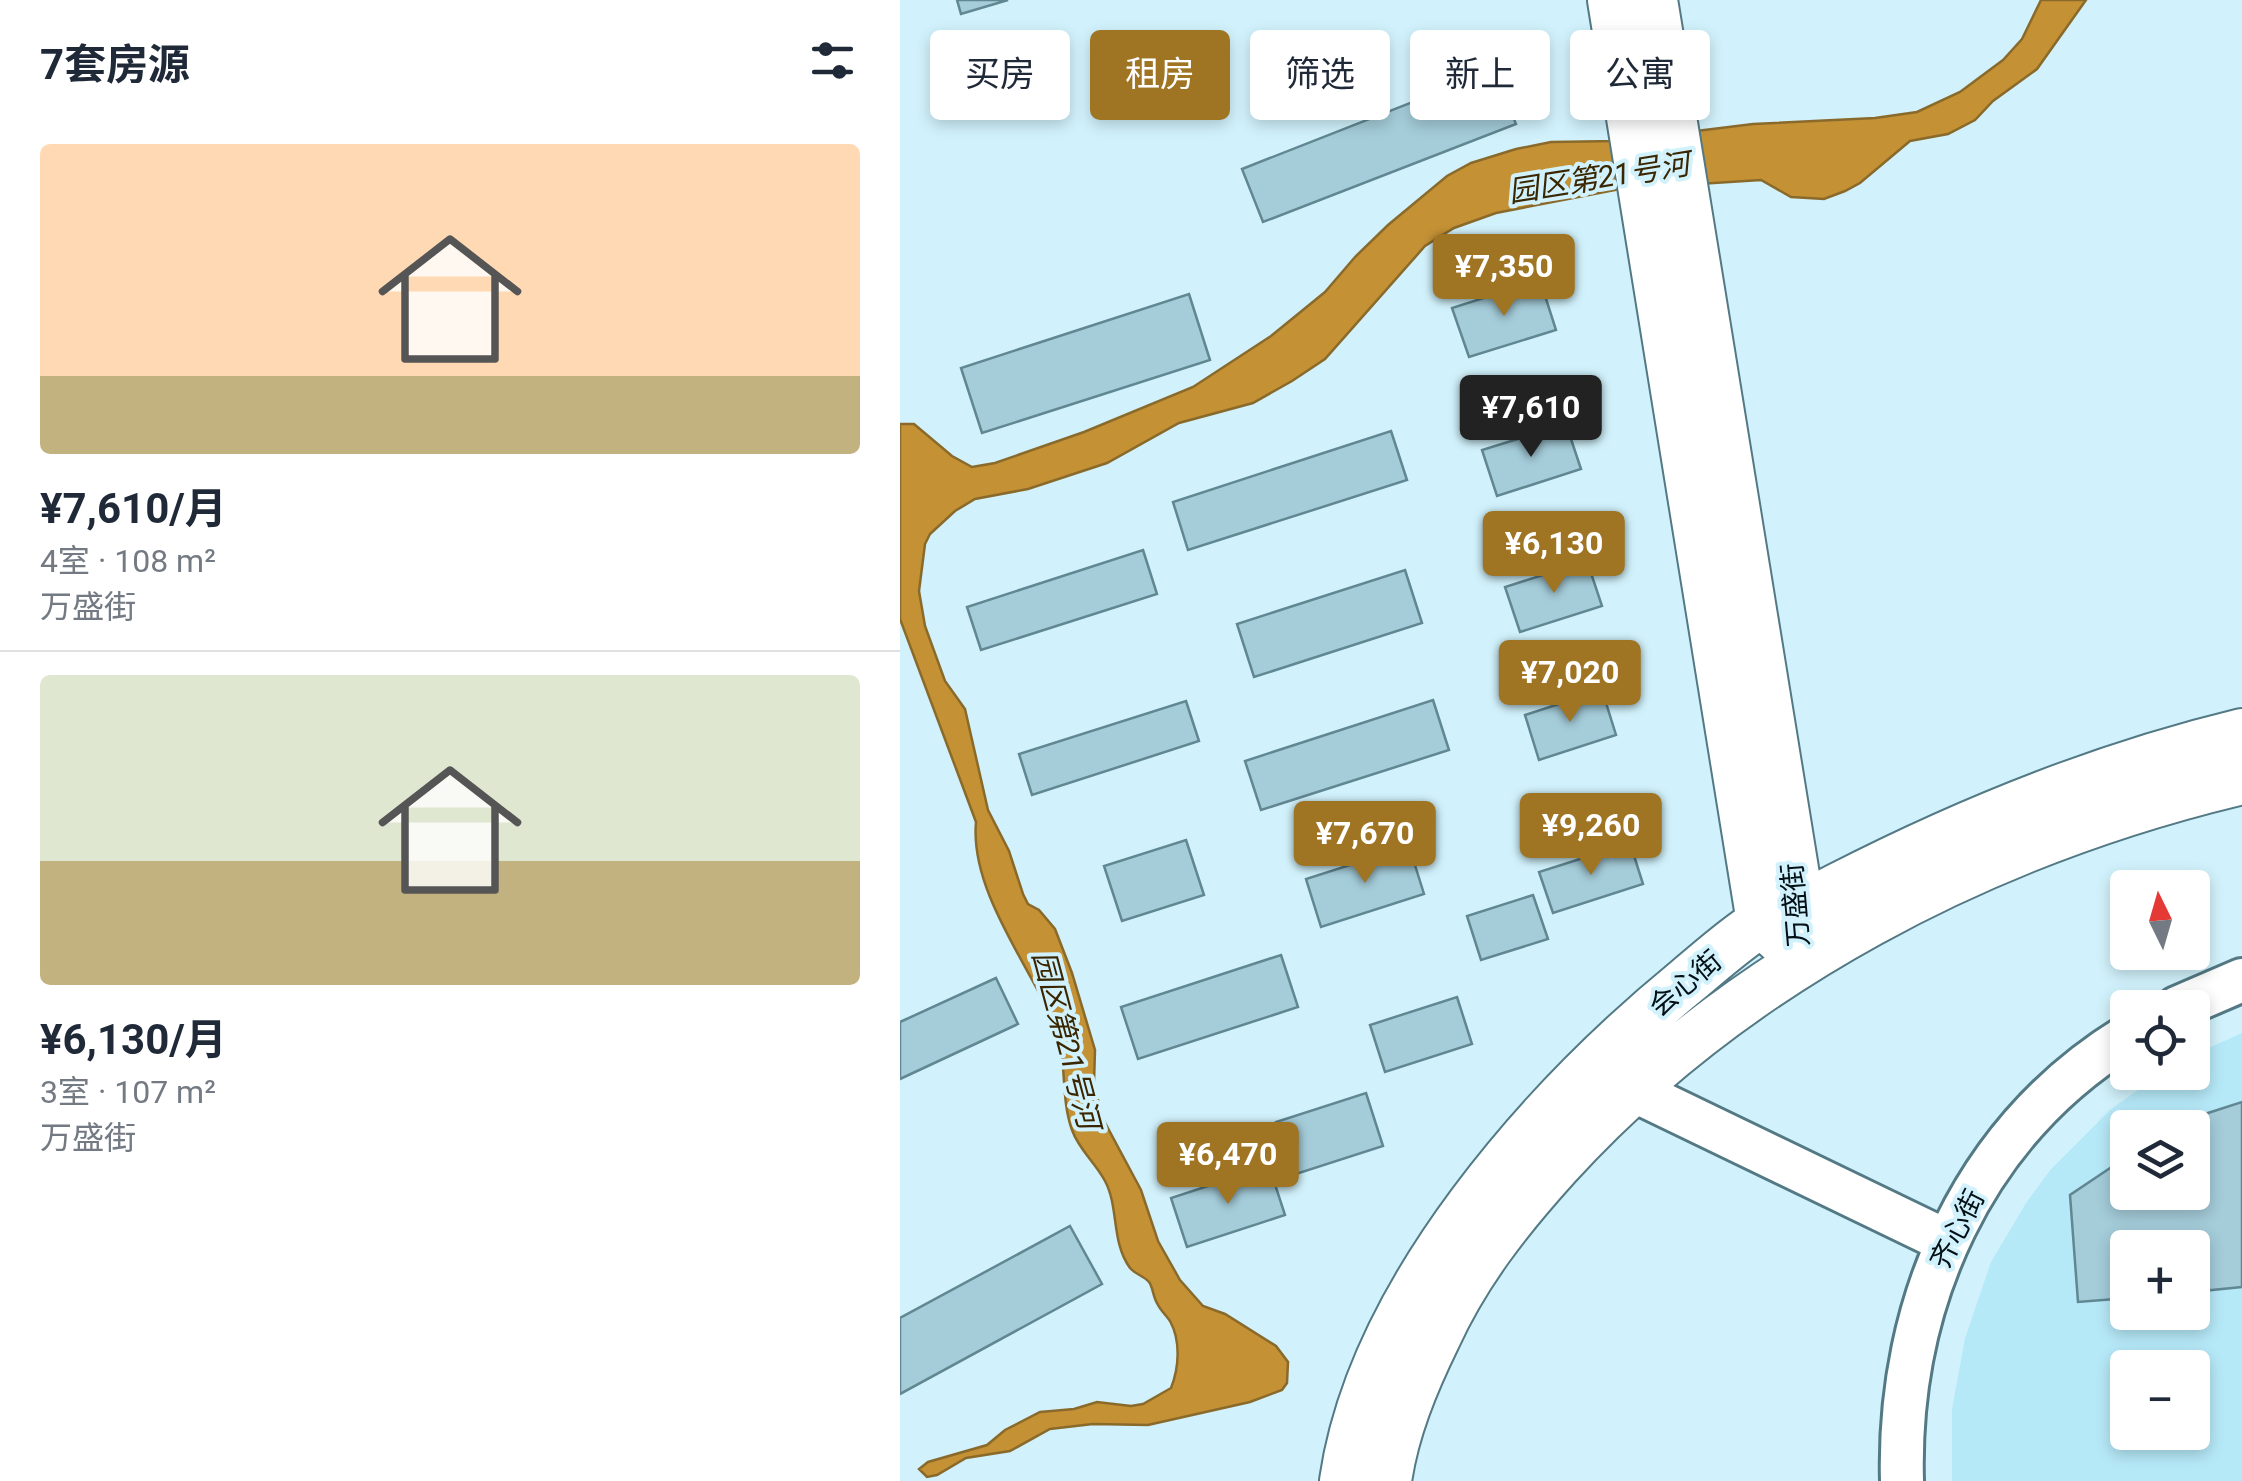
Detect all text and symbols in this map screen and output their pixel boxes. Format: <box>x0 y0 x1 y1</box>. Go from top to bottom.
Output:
chip: 买房 <box>930 30 1070 120</box>
chip: 租房 <box>1090 30 1230 120</box>
chip: 筛选 <box>1250 30 1390 120</box>
chip: 新上 <box>1410 30 1550 120</box>
chip: 公寓 <box>1570 30 1710 120</box>
icon: filters <box>805 33 860 88</box>
text: 7套房源 <box>40 40 190 89</box>
water label: 园区第21号河 <box>1506 145 1697 209</box>
icon: home <box>360 209 540 389</box>
pin: ¥7,350 <box>1423 234 1585 319</box>
text: ¥7,350 <box>1455 247 1553 285</box>
pin: ¥7,610 <box>1450 375 1612 460</box>
text: ¥7,610 <box>1482 388 1580 426</box>
text: ¥7,610/月 <box>40 484 227 533</box>
pin: ¥6,130 <box>1473 511 1635 596</box>
text: ¥6,130 <box>1505 524 1603 562</box>
text: 4室 · 108 m² <box>40 542 216 580</box>
text: 万盛街 <box>40 588 136 626</box>
pin: ¥7,020 <box>1489 640 1651 725</box>
text: ¥7,020 <box>1521 653 1619 691</box>
icon: home <box>360 740 540 920</box>
pin: ¥9,260 <box>1510 793 1672 878</box>
pin: ¥7,670 <box>1284 801 1446 886</box>
text: ¥9,260 <box>1542 806 1640 844</box>
text: ¥7,670 <box>1316 814 1414 852</box>
street label: 万盛街 <box>1775 862 1816 948</box>
north arrow <box>2110 870 2210 970</box>
map controls <box>2110 870 2210 1450</box>
street label: 会心街 <box>1643 944 1728 1023</box>
water label: 园区第21号河 <box>1026 947 1108 1137</box>
button: locate <box>2110 990 2210 1090</box>
text: ¥6,130/月 <box>40 1015 227 1064</box>
text: 3室 · 107 m² <box>40 1073 216 1111</box>
button: layers <box>2110 1110 2210 1210</box>
text: 万盛街 <box>40 1119 136 1157</box>
pin: ¥6,470 <box>1147 1122 1309 1207</box>
text: ¥6,470 <box>1179 1135 1277 1173</box>
street label: 齐心街 <box>1924 1184 1991 1274</box>
button: + <box>2110 1230 2210 1330</box>
button: − <box>2110 1350 2210 1450</box>

